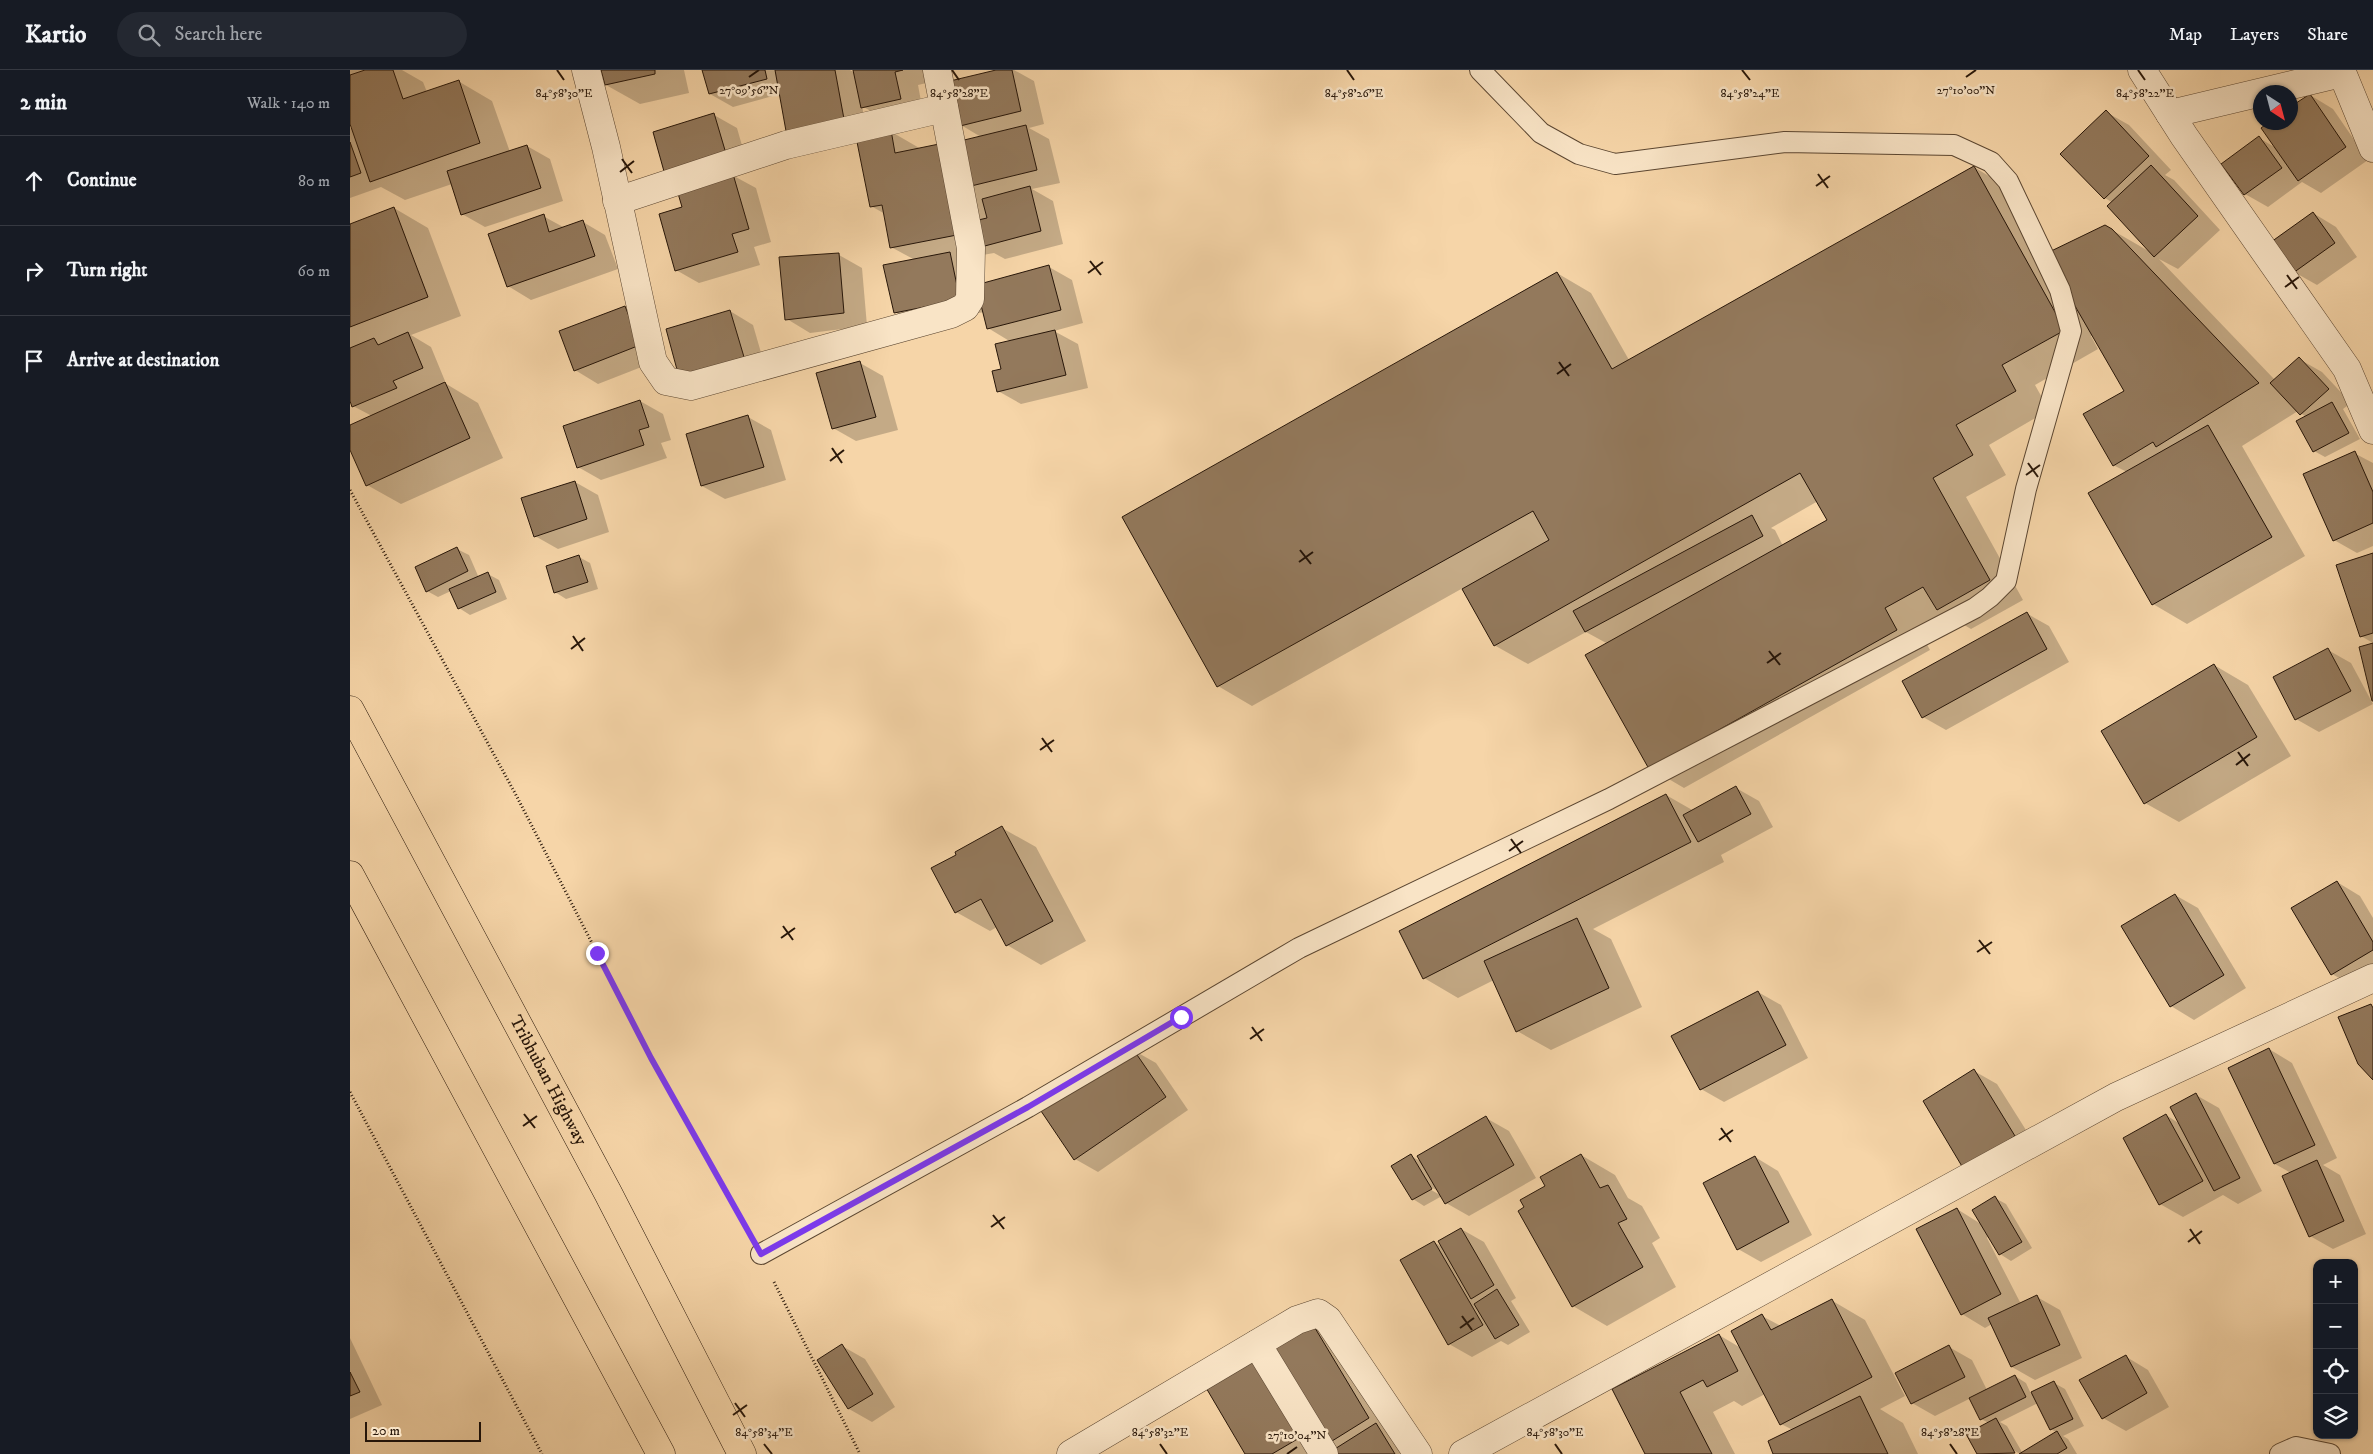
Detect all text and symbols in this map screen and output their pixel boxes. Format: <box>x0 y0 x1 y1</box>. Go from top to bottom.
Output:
search box <box>117 12 467 57</box>
text: Kartio <box>25 20 87 50</box>
icon: search <box>135 21 163 49</box>
text: Search here <box>175 23 262 46</box>
text: Map <box>2169 24 2202 46</box>
text: Layers <box>2230 24 2279 46</box>
text: Share <box>2307 24 2348 46</box>
text: 27°09'56"N <box>719 83 779 98</box>
text: 27°10'00"N <box>1937 83 1995 98</box>
north arrow <box>2253 85 2298 130</box>
text: 84°58'30"E <box>535 86 593 101</box>
text: 84°58'28"E <box>930 86 989 101</box>
text: 84°58'26"E <box>1325 86 1384 101</box>
text: 84°58'24"E <box>1720 86 1780 101</box>
text: 84°58'22"E <box>2116 86 2174 101</box>
text: 2 min <box>20 90 67 116</box>
text: Walk · 140 m <box>247 93 330 113</box>
icon: ahead <box>20 167 48 195</box>
text: Continue <box>67 169 137 192</box>
text: 80 m <box>298 171 330 191</box>
icon: right <box>20 257 48 285</box>
text: Turn right <box>67 259 147 282</box>
text: 60 m <box>298 261 330 281</box>
icon: arrive <box>20 347 48 375</box>
text: Arrive at destination <box>67 349 219 372</box>
route end <box>586 942 609 965</box>
route start <box>1170 1006 1193 1029</box>
street label: Tribhuban Highway <box>504 1012 592 1150</box>
map controls <box>2313 1259 2358 1439</box>
button: + <box>2313 1259 2358 1304</box>
button: − <box>2313 1304 2358 1349</box>
button: locate <box>2313 1349 2358 1394</box>
button: layers <box>2313 1394 2358 1439</box>
scale bar <box>365 1419 481 1442</box>
text: 20 m <box>372 1422 400 1440</box>
text: 84°58'34"E <box>735 1425 793 1440</box>
text: 84°58'32"E <box>1132 1425 1189 1440</box>
text: 84°58'30"E <box>1526 1425 1584 1440</box>
text: 84°58'28"E <box>1921 1425 1980 1440</box>
text: 27°10'04"N <box>1268 1428 1327 1443</box>

